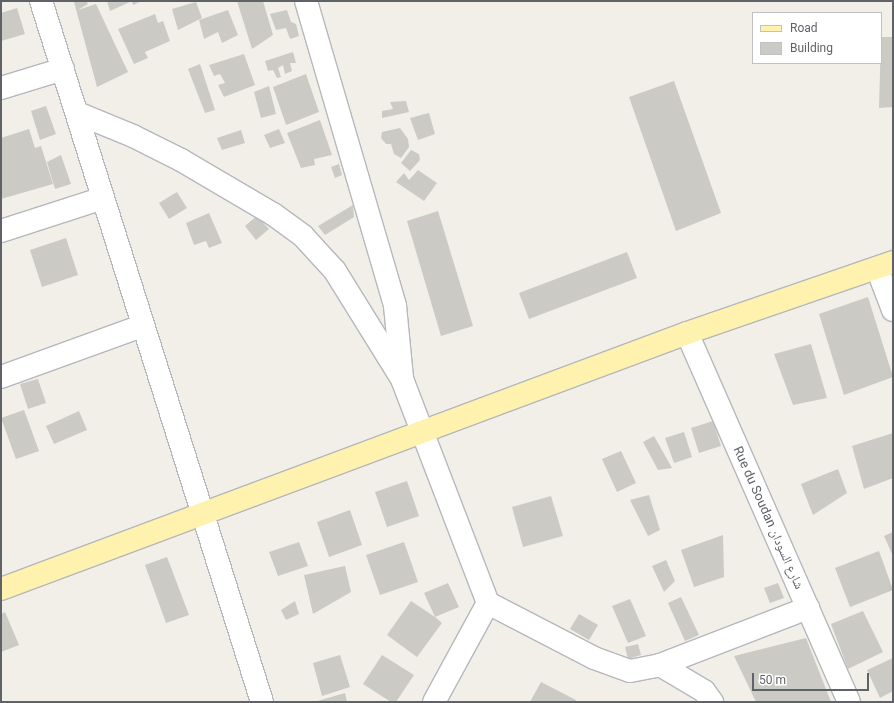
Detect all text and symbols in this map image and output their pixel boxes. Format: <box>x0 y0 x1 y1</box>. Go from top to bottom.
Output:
legend <box>752 12 882 64</box>
text: Road <box>790 21 818 35</box>
text: Building <box>790 41 833 55</box>
street label: Rue du Soudan شارع السودان <box>729 444 807 592</box>
scale bar <box>754 665 871 691</box>
text: 50 m <box>759 673 786 687</box>

